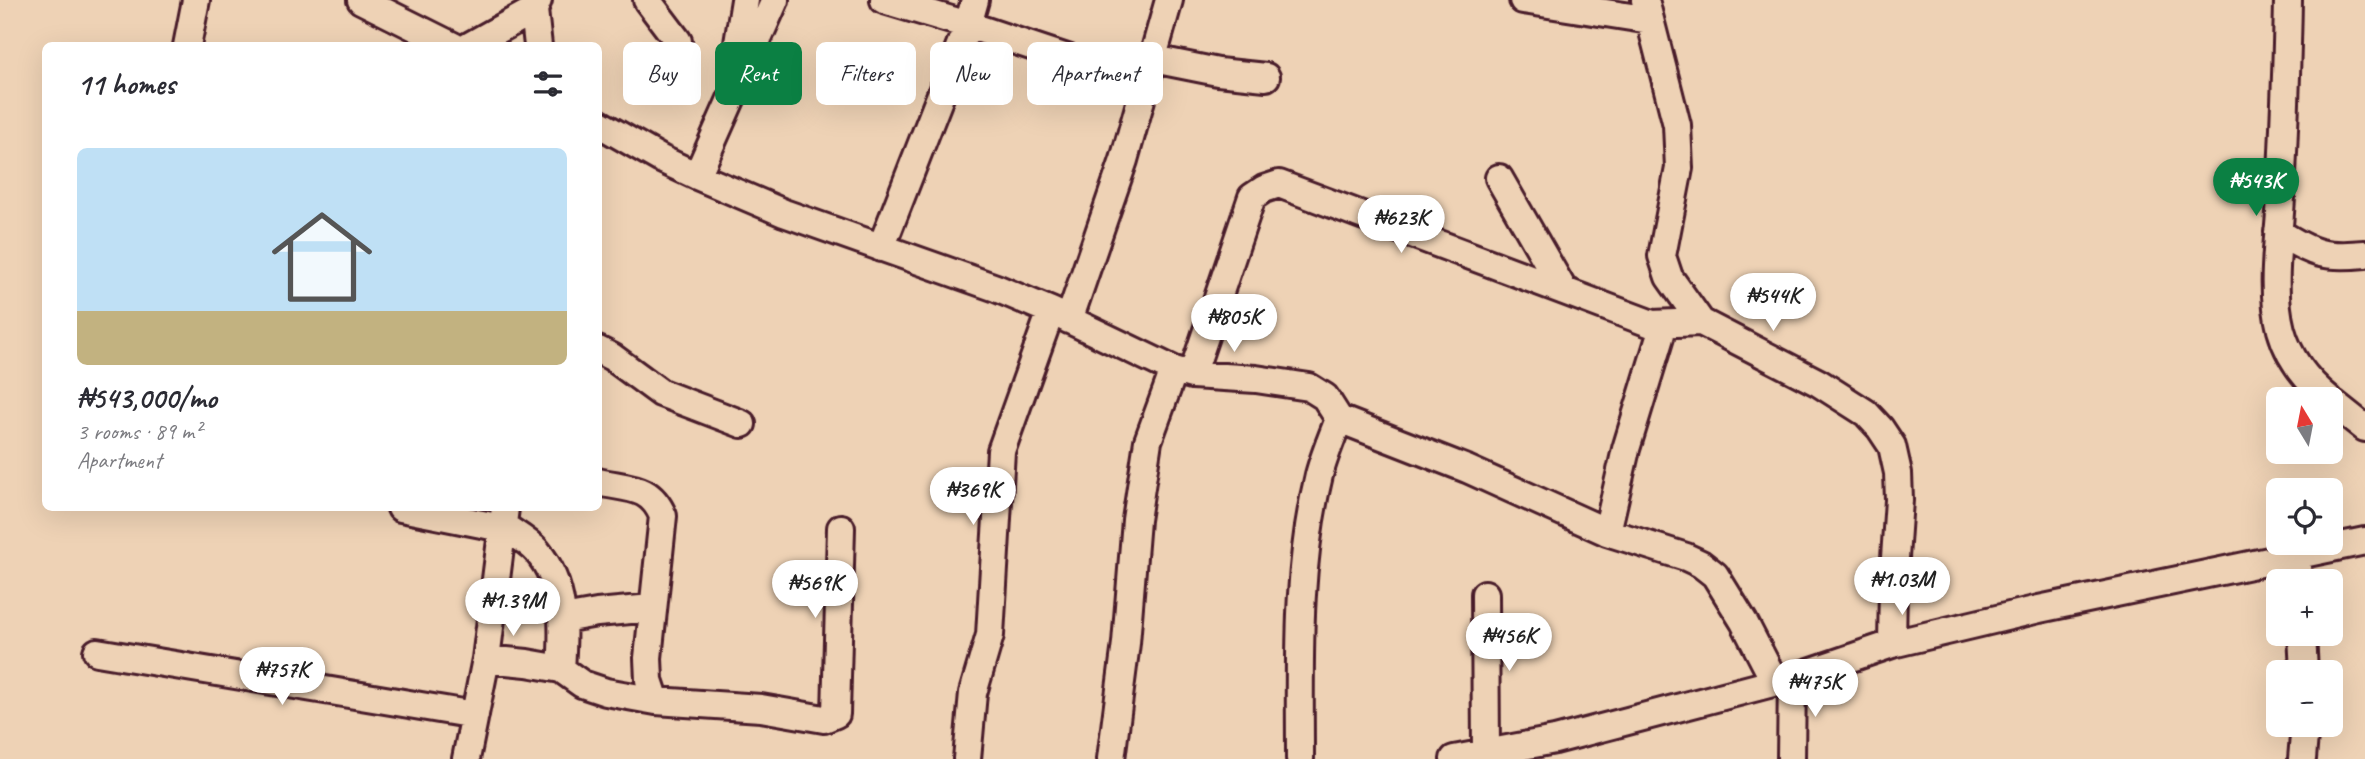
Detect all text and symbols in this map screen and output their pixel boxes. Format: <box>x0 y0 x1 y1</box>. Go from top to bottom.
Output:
chip: Buy <box>623 42 701 105</box>
chip: Rent <box>715 42 802 105</box>
chip: Filters <box>816 42 916 105</box>
chip: New <box>930 42 1013 105</box>
chip: Apartment <box>1027 42 1163 105</box>
text: 11 homes <box>77 65 175 103</box>
icon: filters <box>529 65 567 103</box>
pin: ₦543K <box>2207 158 2305 218</box>
text: ₦543K <box>2229 166 2283 195</box>
icon: home <box>259 194 385 320</box>
pin: ₦623K <box>1352 196 1450 255</box>
text: ₦623K <box>1374 203 1428 232</box>
pin: ₦544K <box>1724 274 1822 333</box>
text: ₦544K <box>1746 281 1800 310</box>
pin: ₦805K <box>1185 294 1283 354</box>
text: ₦805K <box>1207 302 1261 331</box>
text: ₦543,000/mo <box>77 379 217 417</box>
north arrow <box>2266 387 2343 464</box>
map controls <box>2266 387 2343 737</box>
text: 3 rooms · 89 m² <box>77 417 201 446</box>
text: Apartment <box>77 446 162 475</box>
pin: ₦369K <box>924 468 1022 527</box>
text: ₦369K <box>946 475 1000 504</box>
button: locate <box>2266 478 2343 555</box>
pin: ₦1.03M <box>1845 558 1959 617</box>
pin: ₦569K <box>766 560 864 620</box>
text: ₦1.03M <box>1870 565 1934 594</box>
text: ₦569K <box>788 568 842 597</box>
button: + <box>2266 569 2343 646</box>
pin: ₦1.39M <box>456 578 570 638</box>
text: ₦1.39M <box>481 586 545 615</box>
pin: ₦456K <box>1460 614 1558 673</box>
text: ₦456K <box>1482 621 1536 650</box>
pin: ₦757K <box>233 648 331 707</box>
text: ₦757K <box>255 655 309 684</box>
pin: ₦475K <box>1766 660 1864 719</box>
button: − <box>2266 660 2343 737</box>
text: ₦475K <box>1788 667 1842 696</box>

